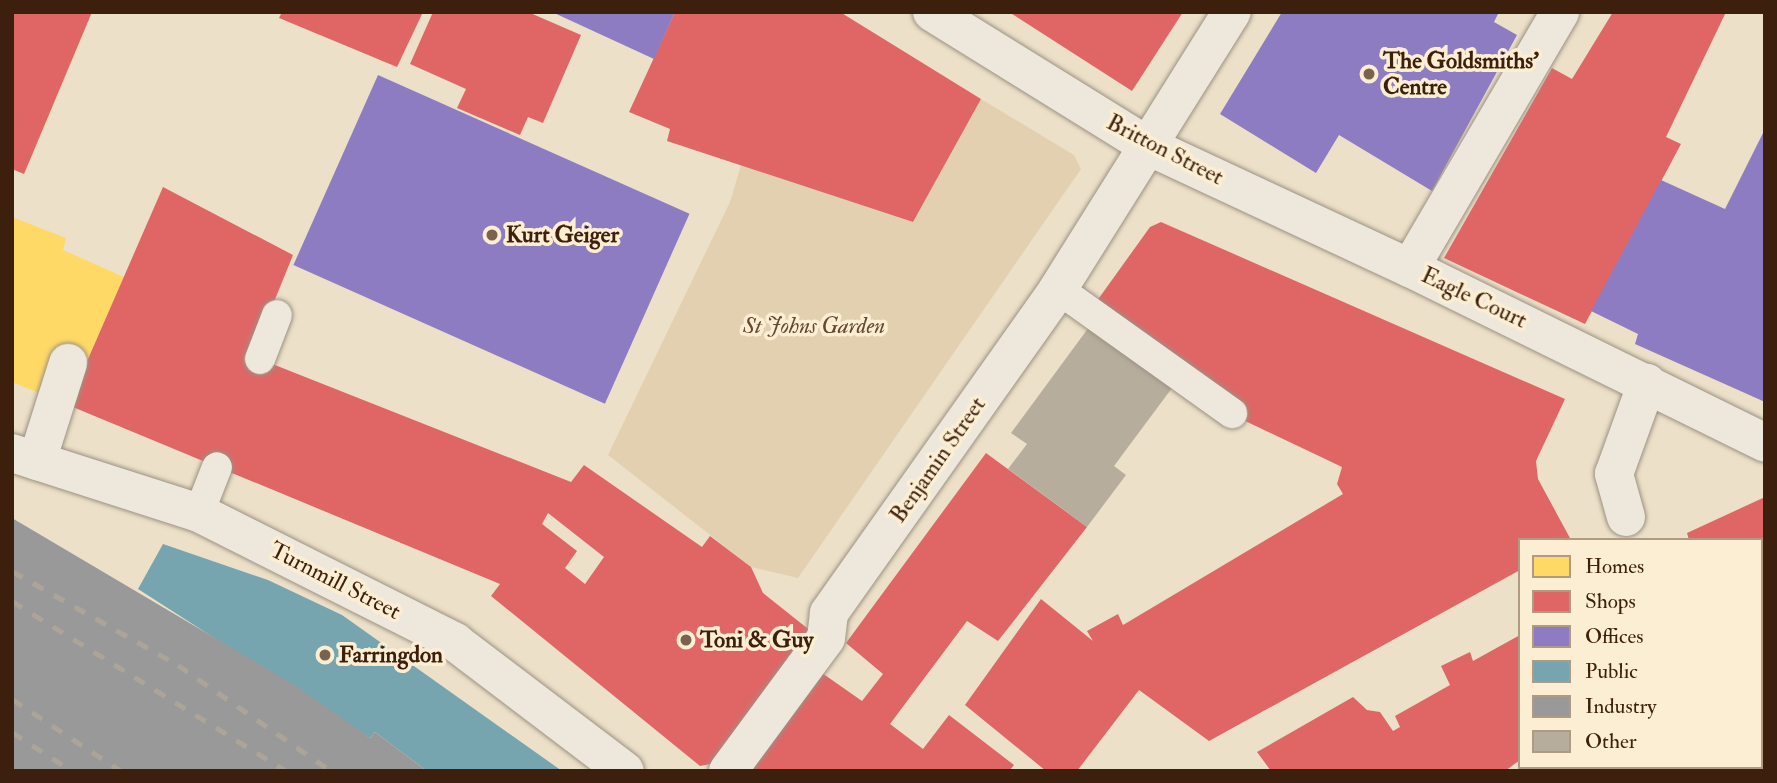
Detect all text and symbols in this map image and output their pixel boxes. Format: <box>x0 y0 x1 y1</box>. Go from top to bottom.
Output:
place label: The Goldsmiths' Centre <box>1383 47 1539 101</box>
marker: The Goldsmiths' Centre <box>1361 66 1377 82</box>
street label: Britton Street <box>1102 109 1228 191</box>
place label: Kurt Geiger <box>506 221 619 249</box>
marker: Kurt Geiger <box>484 227 500 243</box>
street label: Eagle Court <box>1417 262 1531 334</box>
park label: St Johns Garden <box>743 312 885 340</box>
street label: Benjamin Street <box>884 392 992 528</box>
street label: Turnmill Street <box>265 536 405 626</box>
legend <box>1518 538 1763 769</box>
text: Homes <box>1585 553 1644 580</box>
text: Shops <box>1585 588 1636 615</box>
text: Offices <box>1585 623 1643 650</box>
place label: Toni & Guy <box>700 626 813 654</box>
marker: Toni & Guy <box>678 632 694 648</box>
place label: Farringdon <box>339 641 443 669</box>
marker: Farringdon <box>317 647 333 663</box>
text: Public <box>1585 658 1638 685</box>
text: Industry <box>1585 693 1657 720</box>
text: Other <box>1585 728 1637 755</box>

